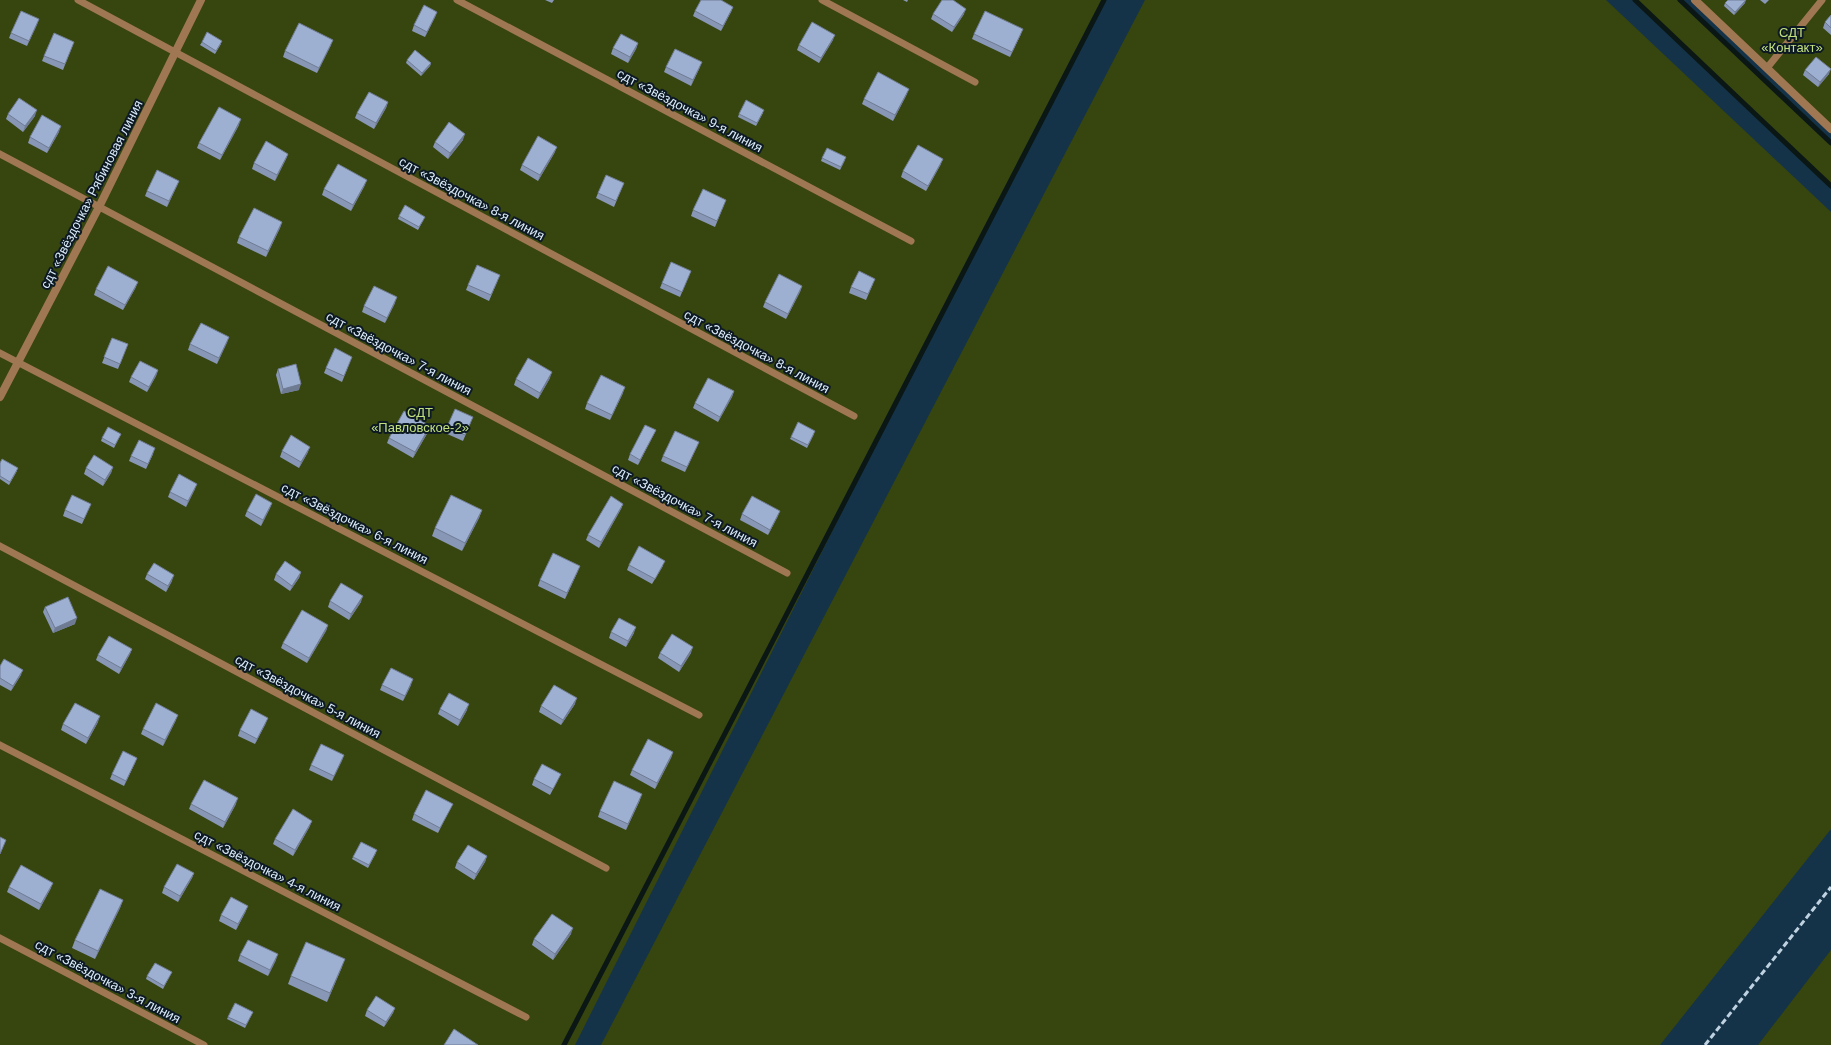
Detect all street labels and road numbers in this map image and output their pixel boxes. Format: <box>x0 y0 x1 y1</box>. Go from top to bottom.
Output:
street label: сдт «Звёздочка» 9-я линия <box>615 66 765 155</box>
street label: сдт «Звёздочка» Рябиновая линия <box>37 98 146 291</box>
street label: сдт «Звёздочка» 8-я линия <box>397 154 547 243</box>
street label: сдт «Звёздочка» 8-я линия <box>682 307 832 396</box>
street label: сдт «Звёздочка» 7-я линия <box>324 309 474 398</box>
street label: сдт «Звёздочка» 7-я линия <box>610 461 760 550</box>
street label: сдт «Звёздочка» 6-я линия <box>279 480 431 567</box>
street label: сдт «Звёздочка» 5-я линия <box>233 652 383 741</box>
street label: сдт «Звёздочка» 4-я линия <box>192 827 344 914</box>
street label: сдт «Звёздочка» 3-я линия <box>33 937 183 1026</box>

